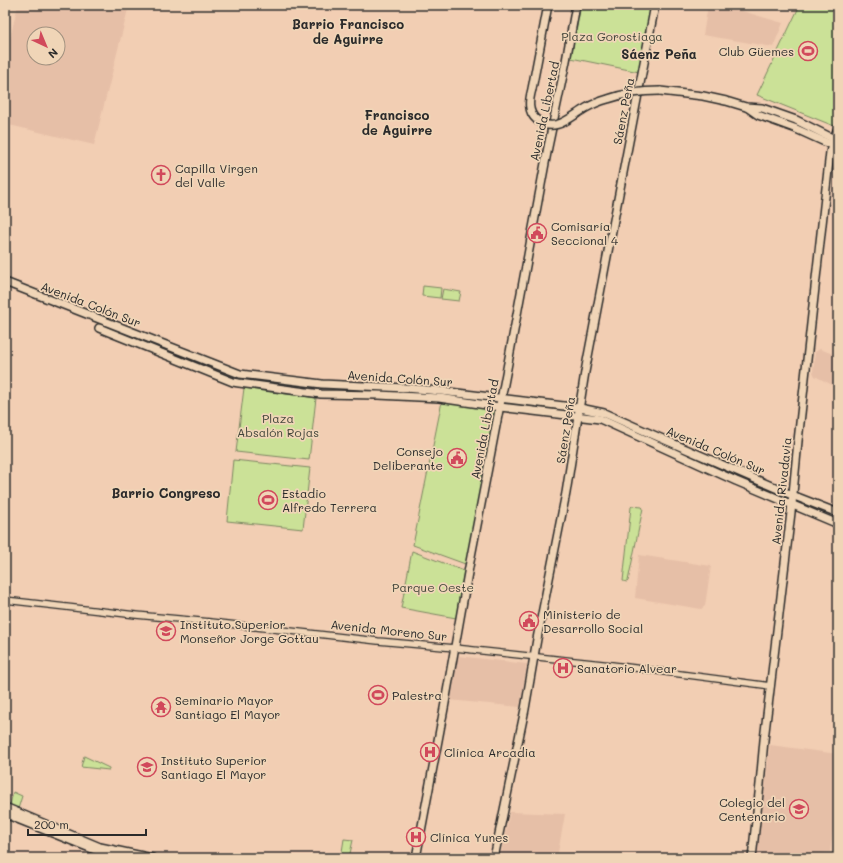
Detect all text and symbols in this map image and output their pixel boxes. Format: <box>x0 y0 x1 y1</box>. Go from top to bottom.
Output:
district label: Barrio Francisco de Aguirre <box>292 15 404 47</box>
north arrow <box>26 26 66 66</box>
park label: Plaza Gorostiaga <box>561 28 663 44</box>
sports icon: Club Güemes <box>797 40 819 62</box>
place label: Club Güemes <box>719 43 794 59</box>
text: N <box>45 45 62 62</box>
district label: Sáenz Peña <box>621 45 697 62</box>
street label: Avenida Libertad <box>526 59 562 162</box>
street label: Sáenz Peña <box>609 76 637 146</box>
district label: Francisco de Aguirre <box>362 106 433 138</box>
place label: Capilla Virgen del Valle <box>175 160 258 190</box>
church icon: Capilla Virgen del Valle <box>150 164 172 186</box>
place label: Comisaría Seccional 4 <box>551 218 618 248</box>
public building icon: Comisaría Seccional 4 <box>526 222 548 244</box>
street label: Avenida Colón Sur <box>39 278 143 330</box>
street label: Avenida Colón Sur <box>347 366 453 390</box>
street label: Avenida Libertad <box>466 377 502 480</box>
street label: Sáenz Peña <box>552 395 578 465</box>
park label: Plaza Absalón Rojas <box>237 410 319 440</box>
street label: Avenida Colón Sur <box>664 422 768 478</box>
street label: Avenida Rivadavia <box>767 437 795 545</box>
place label: Consejo Deliberante <box>373 443 443 473</box>
public building icon: Consejo Deliberante <box>446 447 468 469</box>
district label: Barrio Congreso <box>112 484 221 501</box>
place label: Estadio Alfredo Terrera <box>282 485 377 515</box>
sports icon: Estadio Alfredo Terrera <box>257 489 279 511</box>
park label: Parque Oeste <box>392 579 474 595</box>
place label: Ministerio de Desarrollo Social <box>543 606 643 636</box>
public building icon: Ministerio de Desarrollo Social <box>518 610 540 632</box>
place label: Instituto Superior Monseñor Jorge Gottau <box>180 616 319 646</box>
street label: Avenida Moreno Sur <box>330 616 448 644</box>
school or university icon: Instituto Superior Monseñor Jorge Gottau <box>155 620 177 642</box>
hospital icon: Sanatorio Alvear <box>552 657 574 679</box>
place label: Sanatorio Alvear <box>577 660 677 676</box>
sports icon: Palestra <box>367 684 389 706</box>
place label: Palestra <box>392 687 442 703</box>
place label: Seminario Mayor Santiago El Mayor <box>175 692 280 722</box>
temple icon: Seminario Mayor Santiago El Mayor <box>150 696 172 718</box>
hospital icon: Clínica Arcadia <box>419 741 441 763</box>
place label: Clínica Arcadia <box>444 744 536 760</box>
place label: Instituto Superior Santiago El Mayor <box>161 752 267 782</box>
school or university icon: Instituto Superior Santiago El Mayor <box>136 756 158 778</box>
place label: Colegio del Centenario <box>719 794 785 824</box>
school or university icon: Colegio del Centenario <box>788 798 810 820</box>
scale bar <box>28 811 146 837</box>
text: 200 m <box>34 816 69 832</box>
hospital icon: Clínica Yunes <box>405 826 427 848</box>
place label: Clínica Yunes <box>430 829 509 845</box>

